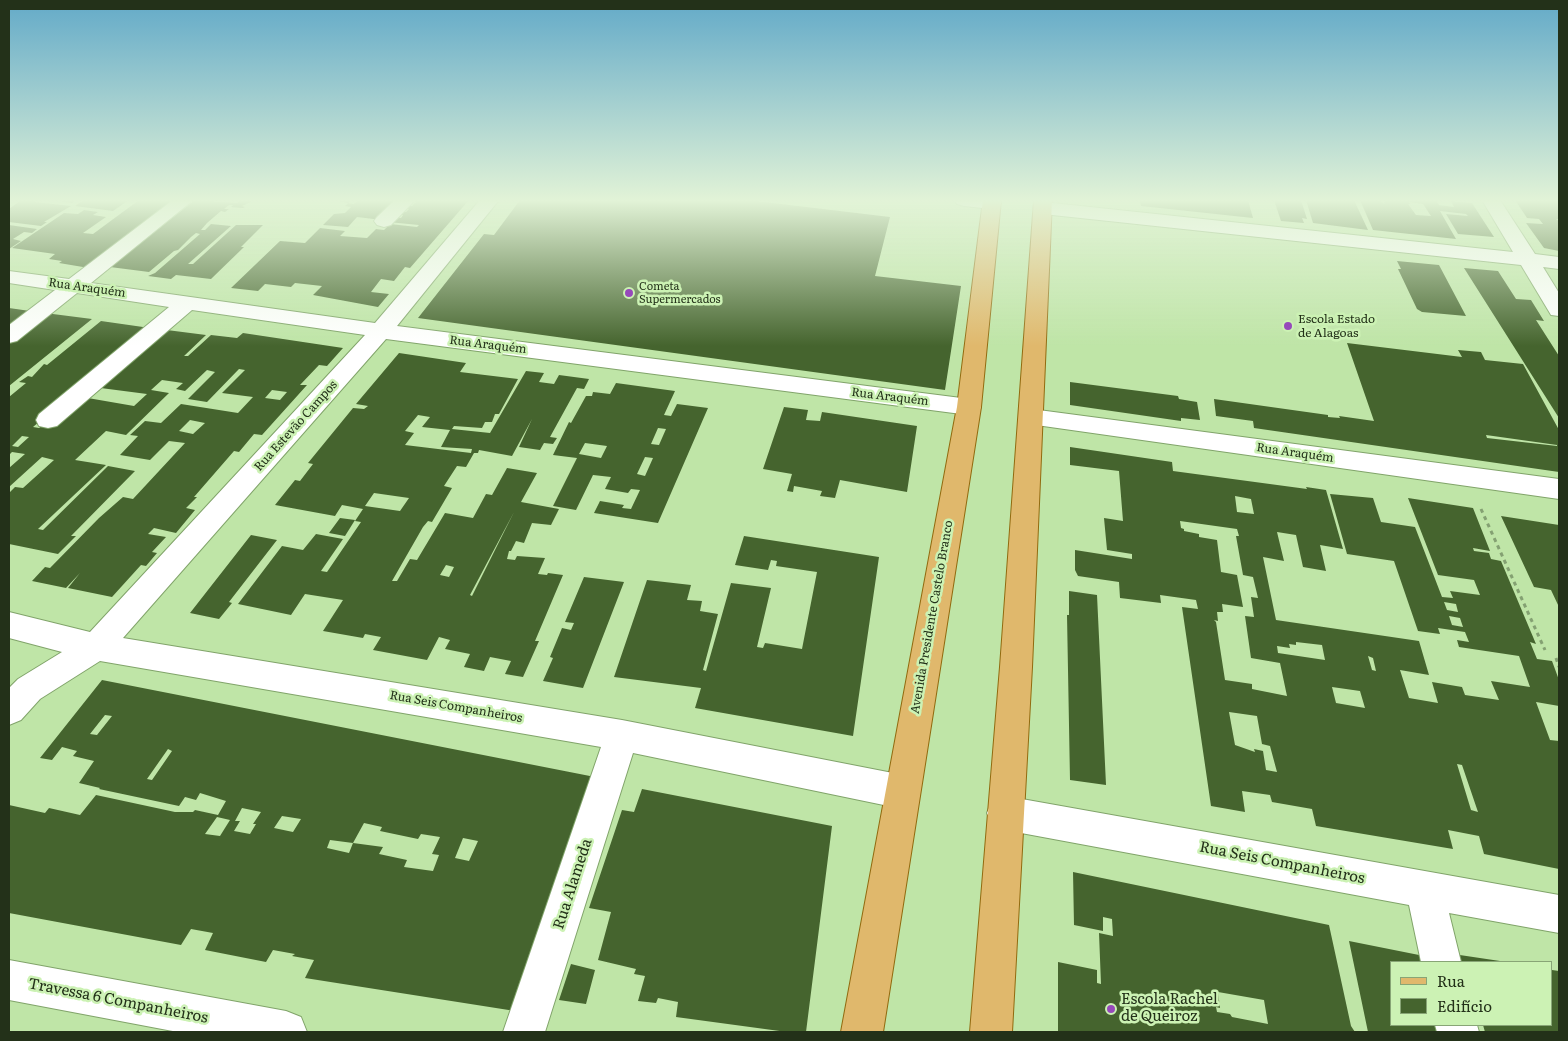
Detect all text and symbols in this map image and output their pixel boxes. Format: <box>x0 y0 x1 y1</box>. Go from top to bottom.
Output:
street label: Rua Araquém <box>48 275 126 301</box>
place label: Cometa Supermercados <box>639 280 721 306</box>
marker: Cometa Supermercados <box>623 287 635 299</box>
place label: Escola Estado de Alagoas <box>1298 312 1375 340</box>
marker: Escola Estado de Alagoas <box>1282 320 1294 332</box>
street label: Rua Araquém <box>449 333 527 357</box>
street label: Rua Estevão Campos <box>252 378 340 474</box>
street label: Rua Araquém <box>851 385 929 409</box>
street label: Rua Araquém <box>1256 440 1334 466</box>
street label: Avenida Presidente Castelo Branco <box>908 519 956 715</box>
street label: Rua Seis Companheiros <box>389 688 523 726</box>
street label: Rua Alameda <box>550 836 596 932</box>
street label: Rua Seis Companheiros <box>1198 838 1366 888</box>
legend <box>1390 961 1553 1026</box>
text: Rua <box>1437 969 1465 992</box>
street label: Travessa 6 Companheiros <box>27 975 209 1027</box>
place label: Escola Rachel de Queiroz <box>1121 991 1218 1026</box>
text: Edifício <box>1437 994 1492 1017</box>
marker: Escola Rachel de Queiroz <box>1105 1003 1117 1015</box>

